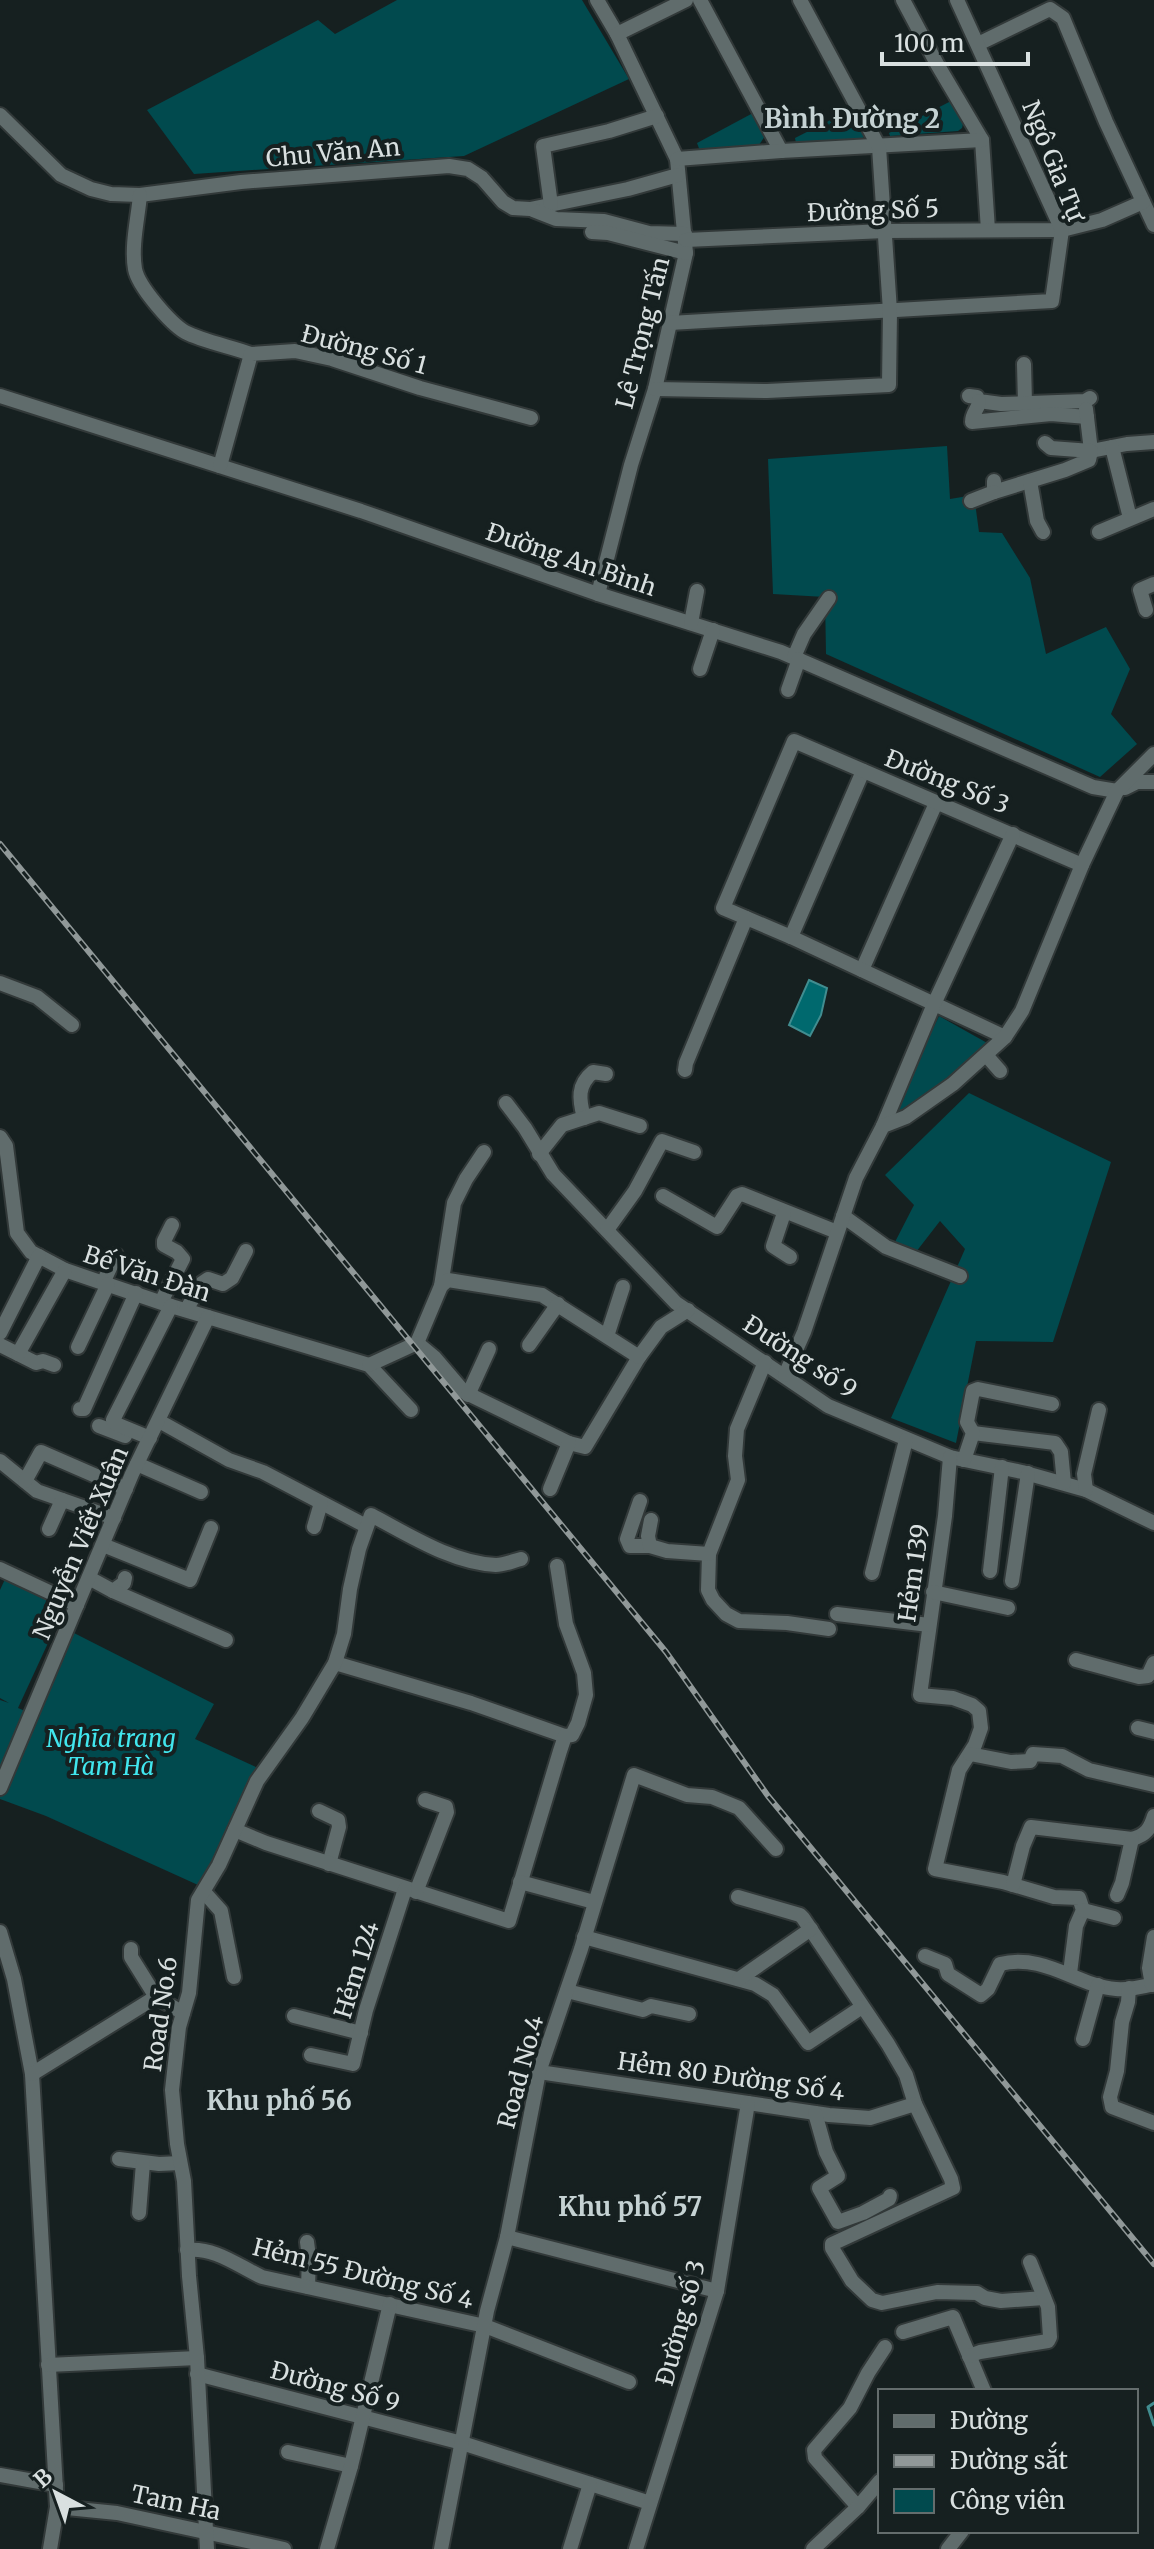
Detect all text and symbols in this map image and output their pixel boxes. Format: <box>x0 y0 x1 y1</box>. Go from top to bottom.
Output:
scale bar <box>882 16 1028 66</box>
text: 100 m <box>894 28 965 59</box>
street label: Ngô Gia Tự <box>1015 96 1092 227</box>
district label: Bình Đường 2 <box>764 102 940 135</box>
street label: Chu Văn An <box>265 131 401 174</box>
street label: Đường Số 5 <box>806 193 939 228</box>
street label: Lê Trọng Tấn <box>609 254 676 412</box>
street label: Đường Số 1 <box>298 318 430 381</box>
street label: Đường An Bình <box>482 516 660 603</box>
street label: Đường Số 3 <box>880 742 1014 821</box>
street label: Bế Văn Đàn <box>80 1238 215 1309</box>
street label: Đường số 9 <box>737 1308 863 1405</box>
street label: Nguyễn Viết Xuân <box>26 1442 135 1644</box>
street label: Hẻm 139 <box>891 1522 936 1624</box>
park label: Nghĩa trang Tam Hà <box>46 1723 176 1782</box>
street label: Hẻm 124 <box>327 1917 386 2022</box>
street label: Road No.6 <box>137 1954 184 2073</box>
street label: Road No.4 <box>491 2012 551 2132</box>
street label: Hẻm 80 Đường Số 4 <box>615 2045 847 2108</box>
district label: Khu phố 56 <box>206 2084 352 2117</box>
district label: Khu phố 57 <box>558 2190 702 2223</box>
street label: Hẻm 55 Đường Số 4 <box>250 2231 477 2316</box>
street label: Đường số 3 <box>649 2257 712 2389</box>
street label: Đường Số 9 <box>267 2354 403 2419</box>
legend <box>878 2389 1138 2533</box>
text: Đường <box>950 2405 1029 2436</box>
text: Đường sắt <box>950 2441 1069 2476</box>
north arrow <box>16 2453 96 2533</box>
text: B <box>28 2462 58 2494</box>
street label: Tam Ha <box>129 2478 224 2527</box>
text: Công viên <box>950 2485 1065 2516</box>

